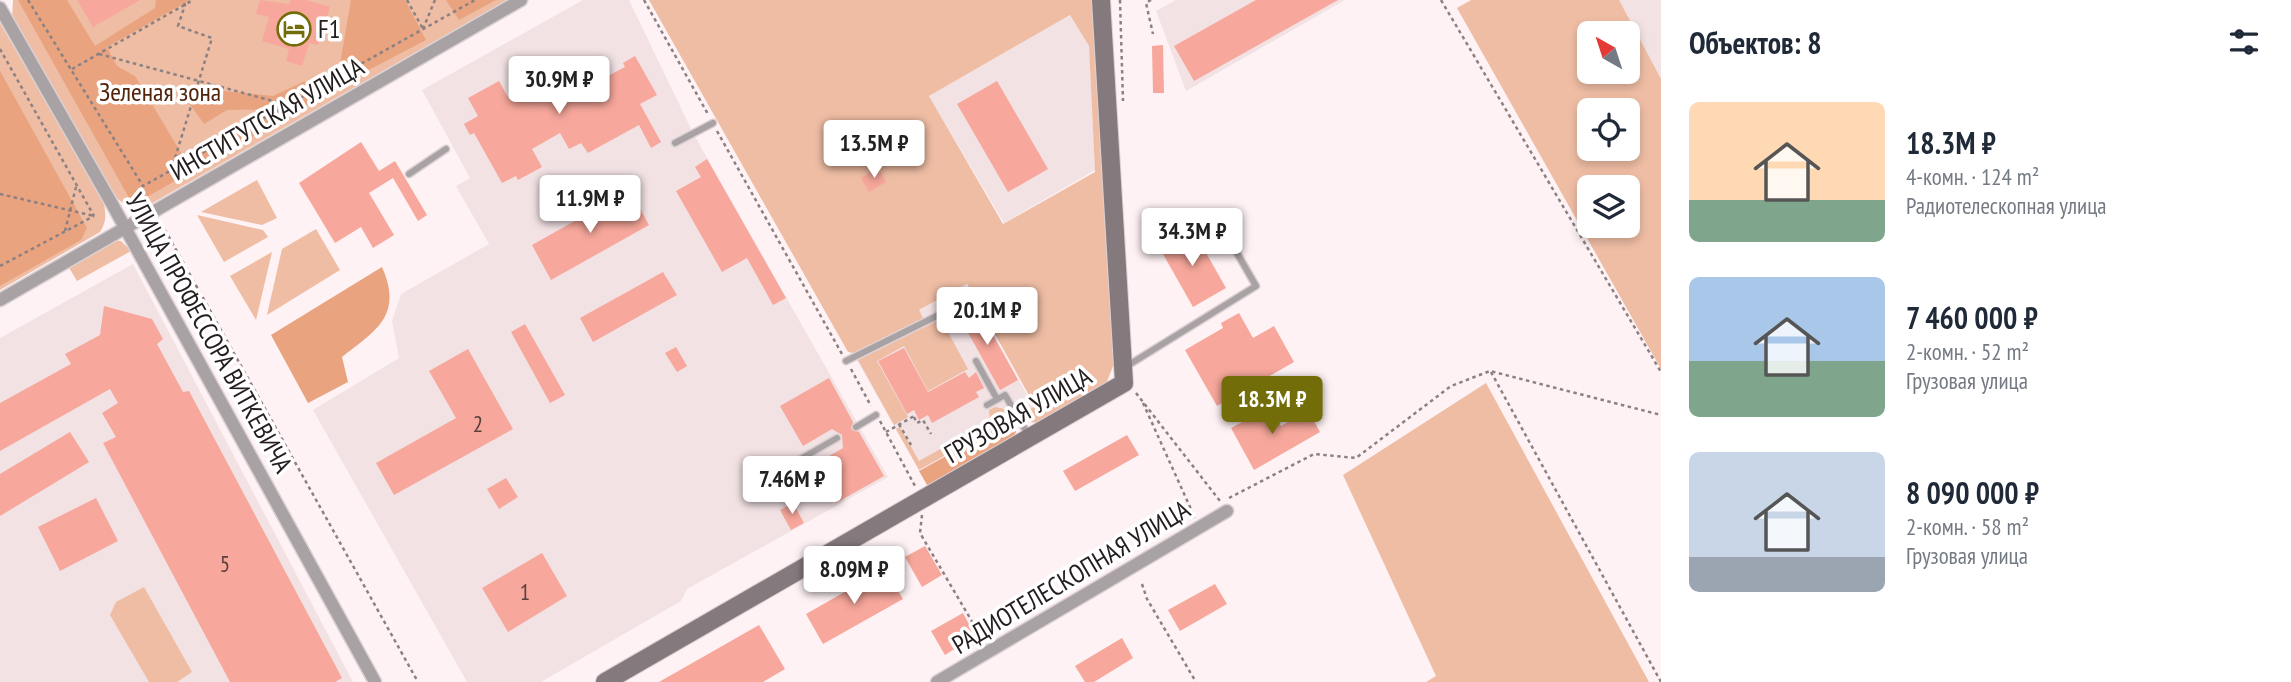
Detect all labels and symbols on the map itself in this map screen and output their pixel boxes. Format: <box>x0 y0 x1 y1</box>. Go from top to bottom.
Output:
hotel icon: F1 <box>275 10 313 48</box>
place label: F1 <box>318 12 340 45</box>
north arrow <box>1577 21 1640 84</box>
street label: ИНСТИТУТСКАЯ УЛИЦА <box>164 49 370 187</box>
pin: 30.9M ₽ <box>494 57 624 116</box>
park label: Зеленая зона <box>99 75 221 108</box>
pin: 13.5M ₽ <box>809 120 939 180</box>
pin: 11.9M ₽ <box>525 176 655 235</box>
street label: УЛИЦА ПРОФЕССОРА ВИТКЕВИЧА <box>119 187 300 479</box>
pin: 34.3M ₽ <box>1127 208 1257 268</box>
pin: 20.1M ₽ <box>922 288 1052 347</box>
street label: ГРУЗОВАЯ УЛИЦА <box>938 359 1098 470</box>
pin: 18.3M ₽ <box>1207 376 1337 436</box>
house number: 2 <box>473 409 483 438</box>
pin: 7.46M ₽ <box>727 456 857 516</box>
street label: РАДИОТЕЛЕСКОПНАЯ УЛИЦА <box>946 492 1196 661</box>
pin: 8.09M ₽ <box>789 546 919 606</box>
house number: 5 <box>220 549 230 578</box>
house number: 1 <box>520 577 530 606</box>

